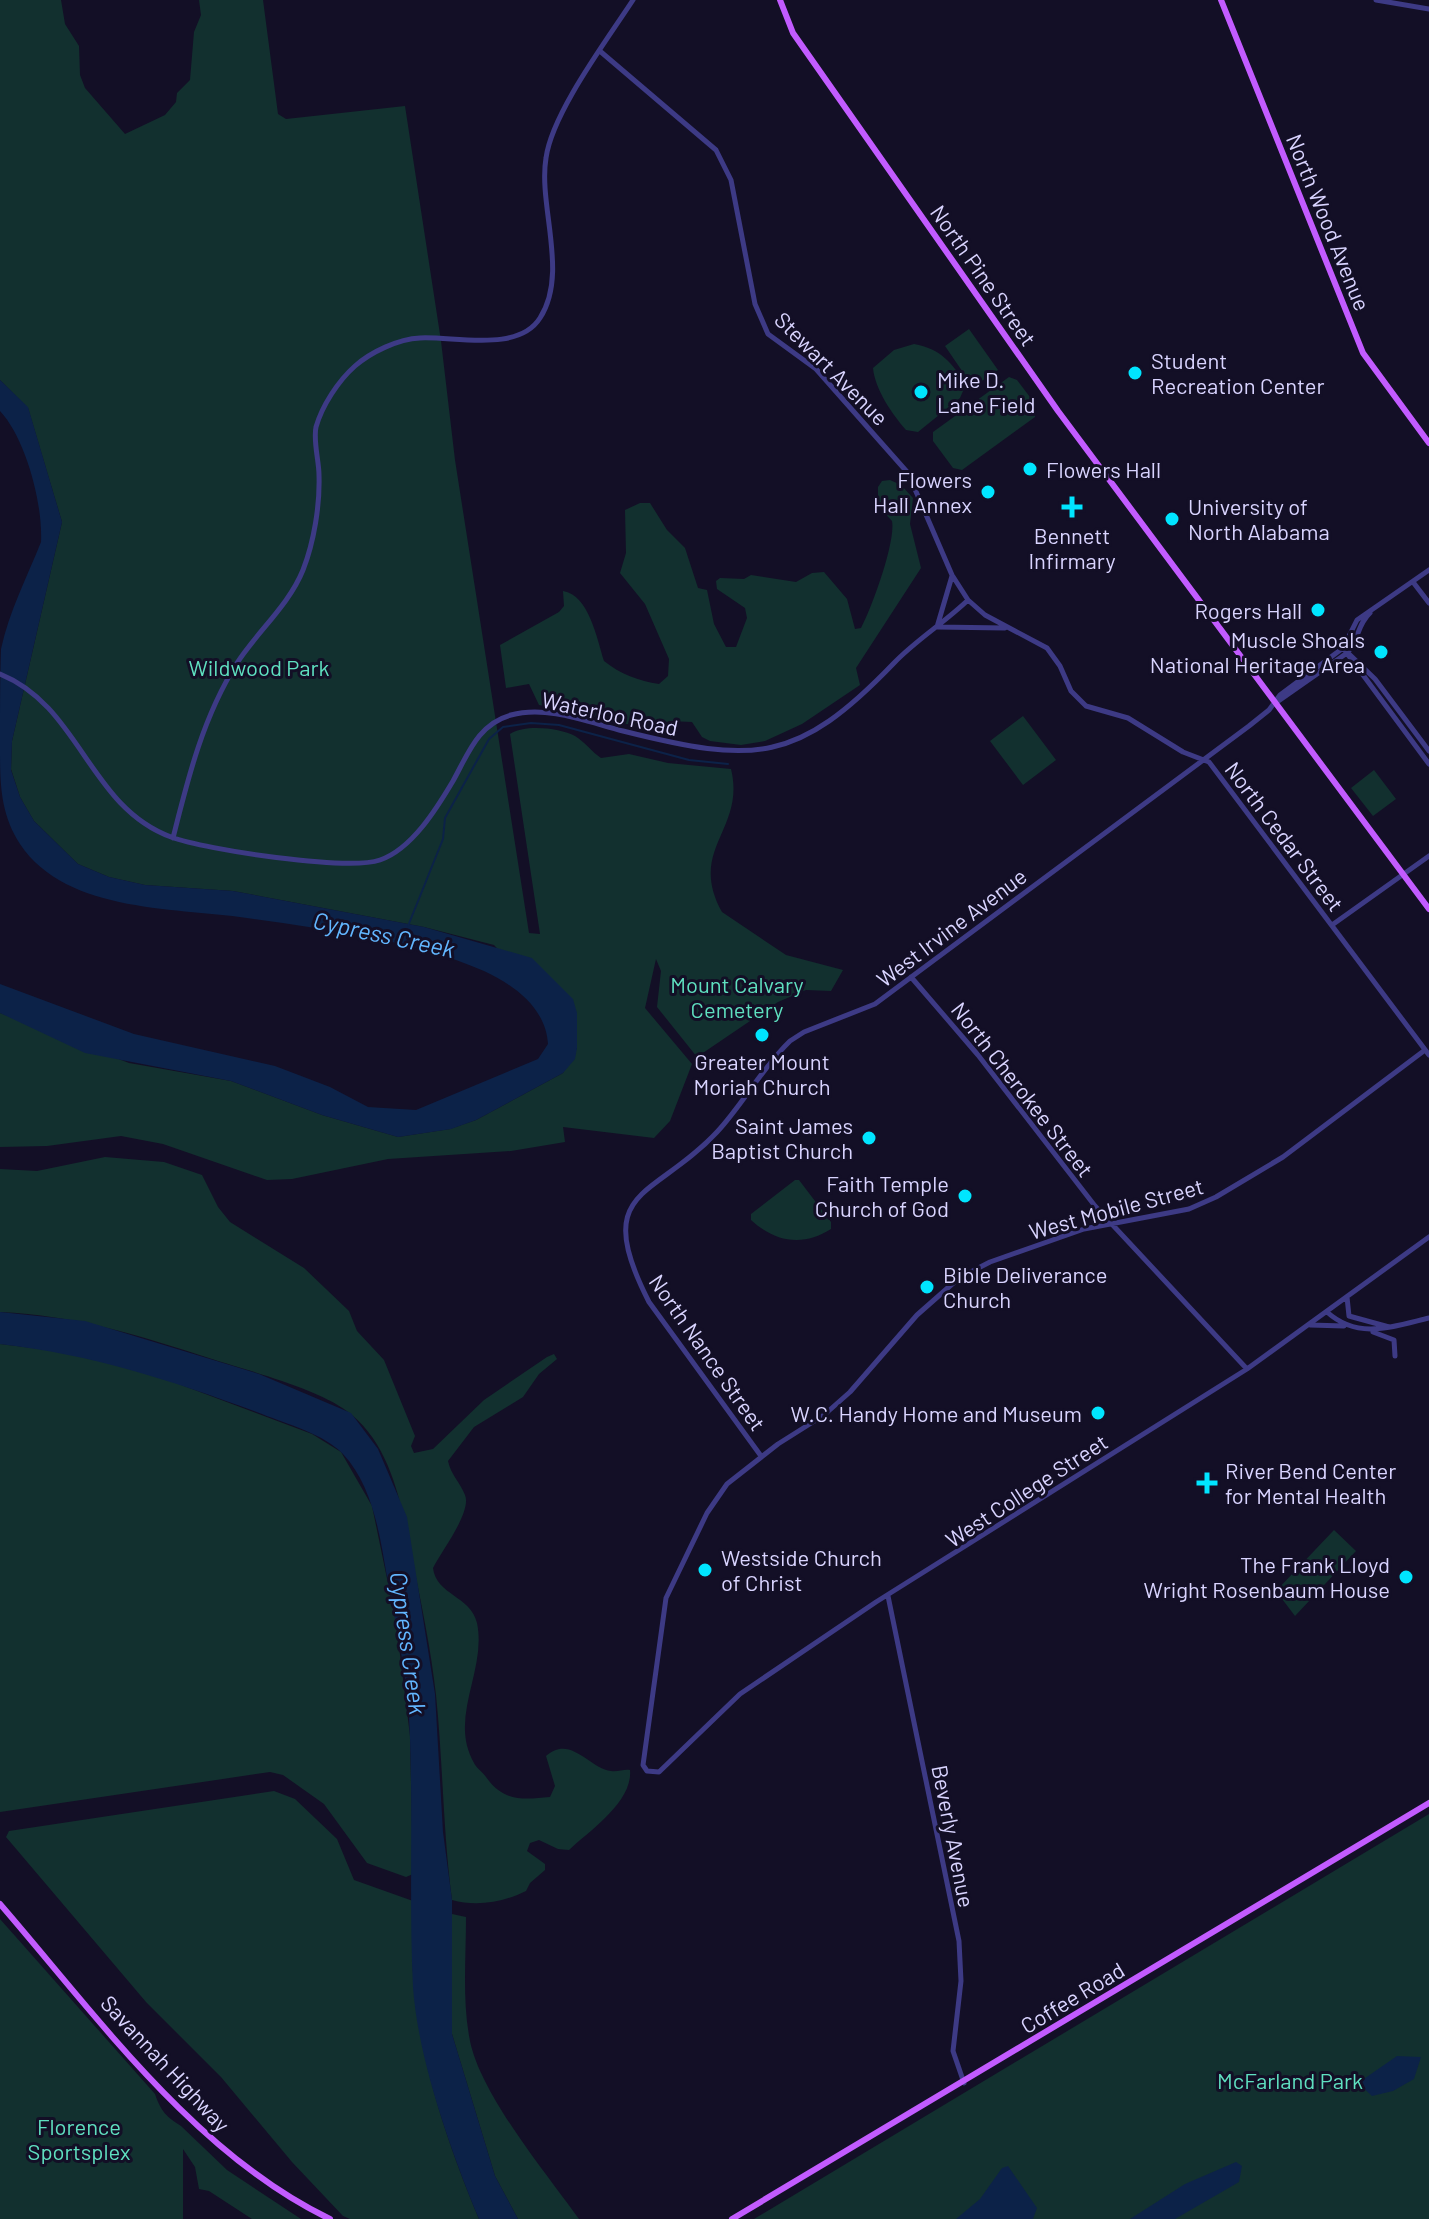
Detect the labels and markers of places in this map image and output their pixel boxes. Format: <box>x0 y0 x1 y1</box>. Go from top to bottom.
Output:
place label: Student Recreation Center <box>1151 347 1324 398</box>
marker: Student Recreation Center <box>1126 364 1144 382</box>
place label: Mike D. Lane Field <box>937 366 1035 417</box>
marker: Mike D. Lane Field <box>912 383 930 401</box>
place label: Flowers Hall <box>1046 456 1161 482</box>
marker: Flowers Hall <box>1021 460 1039 478</box>
place label: Flowers Hall Annex <box>873 466 972 517</box>
marker: Flowers Hall Annex <box>979 483 997 501</box>
place label: University of North Alabama <box>1188 493 1330 544</box>
marker: Bennett Infirmary <box>1061 496 1083 518</box>
marker: University of North Alabama <box>1163 510 1181 528</box>
place label: Bennett Infirmary <box>1028 522 1116 573</box>
place label: Rogers Hall <box>1194 597 1302 623</box>
marker: Rogers Hall <box>1309 601 1327 619</box>
place label: Muscle Shoals National Heritage Area <box>1150 626 1365 677</box>
marker: Muscle Shoals National Heritage Area <box>1372 643 1390 661</box>
marker: Greater Mount Moriah Church <box>753 1026 771 1044</box>
place label: Greater Mount Moriah Church <box>693 1048 831 1099</box>
place label: Saint James Baptist Church <box>711 1112 853 1163</box>
marker: Saint James Baptist Church <box>860 1129 878 1147</box>
place label: Faith Temple Church of God <box>815 1170 949 1221</box>
marker: Faith Temple Church of God <box>956 1187 974 1205</box>
place label: Bible Deliverance Church <box>943 1261 1107 1312</box>
marker: Bible Deliverance Church <box>918 1278 936 1296</box>
place label: W.C. Handy Home and Museum <box>791 1400 1082 1426</box>
marker: W.C. Handy Home and Museum <box>1089 1404 1107 1422</box>
place label: River Bend Center for Mental Health <box>1225 1457 1396 1508</box>
marker: River Bend Center for Mental Health <box>1196 1472 1218 1494</box>
place label: Westside Church of Christ <box>721 1544 882 1595</box>
place label: The Frank Lloyd Wright Rosenbaum House <box>1144 1551 1390 1602</box>
marker: Westside Church of Christ <box>696 1561 714 1579</box>
marker: The Frank Lloyd Wright Rosenbaum House <box>1397 1568 1415 1586</box>

